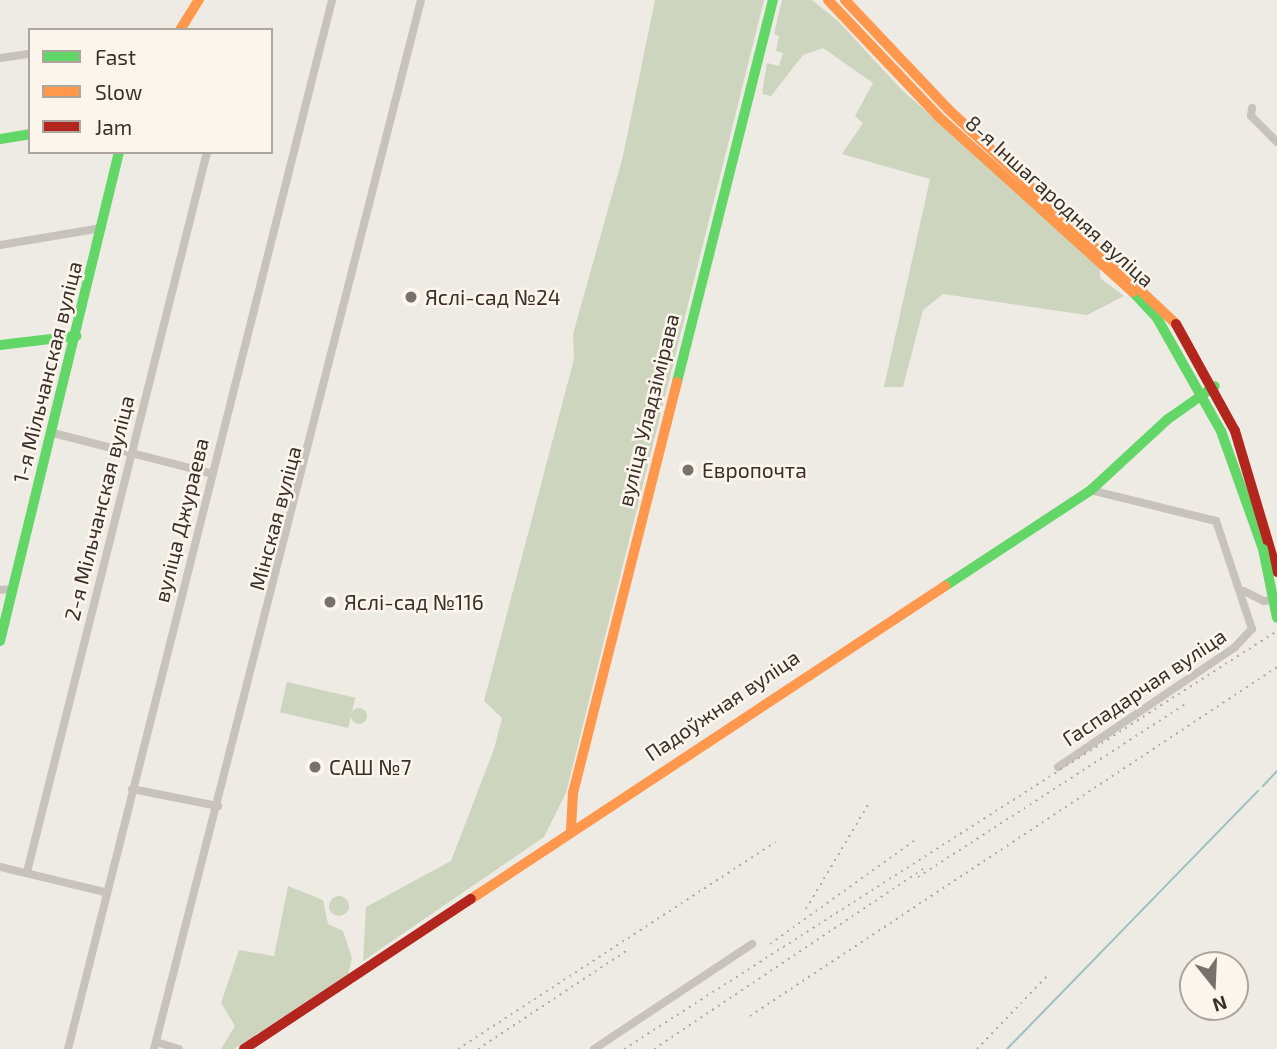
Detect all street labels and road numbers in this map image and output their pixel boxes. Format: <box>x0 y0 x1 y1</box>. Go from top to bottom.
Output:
street label: 8-я Іншагародняя вуліца <box>961 110 1159 292</box>
street label: 1-я Мільчанская вуліца <box>7 259 87 485</box>
street label: вуліца Уладзімірава <box>612 311 684 509</box>
street label: 2-я Мільчанская вуліца <box>59 393 139 623</box>
street label: вуліца Джураева <box>148 435 214 605</box>
street label: Мінская вуліца <box>244 443 306 593</box>
street label: Гаспадарчая вуліца <box>1057 623 1231 751</box>
street label: Падоўжная вуліца <box>640 644 804 766</box>

